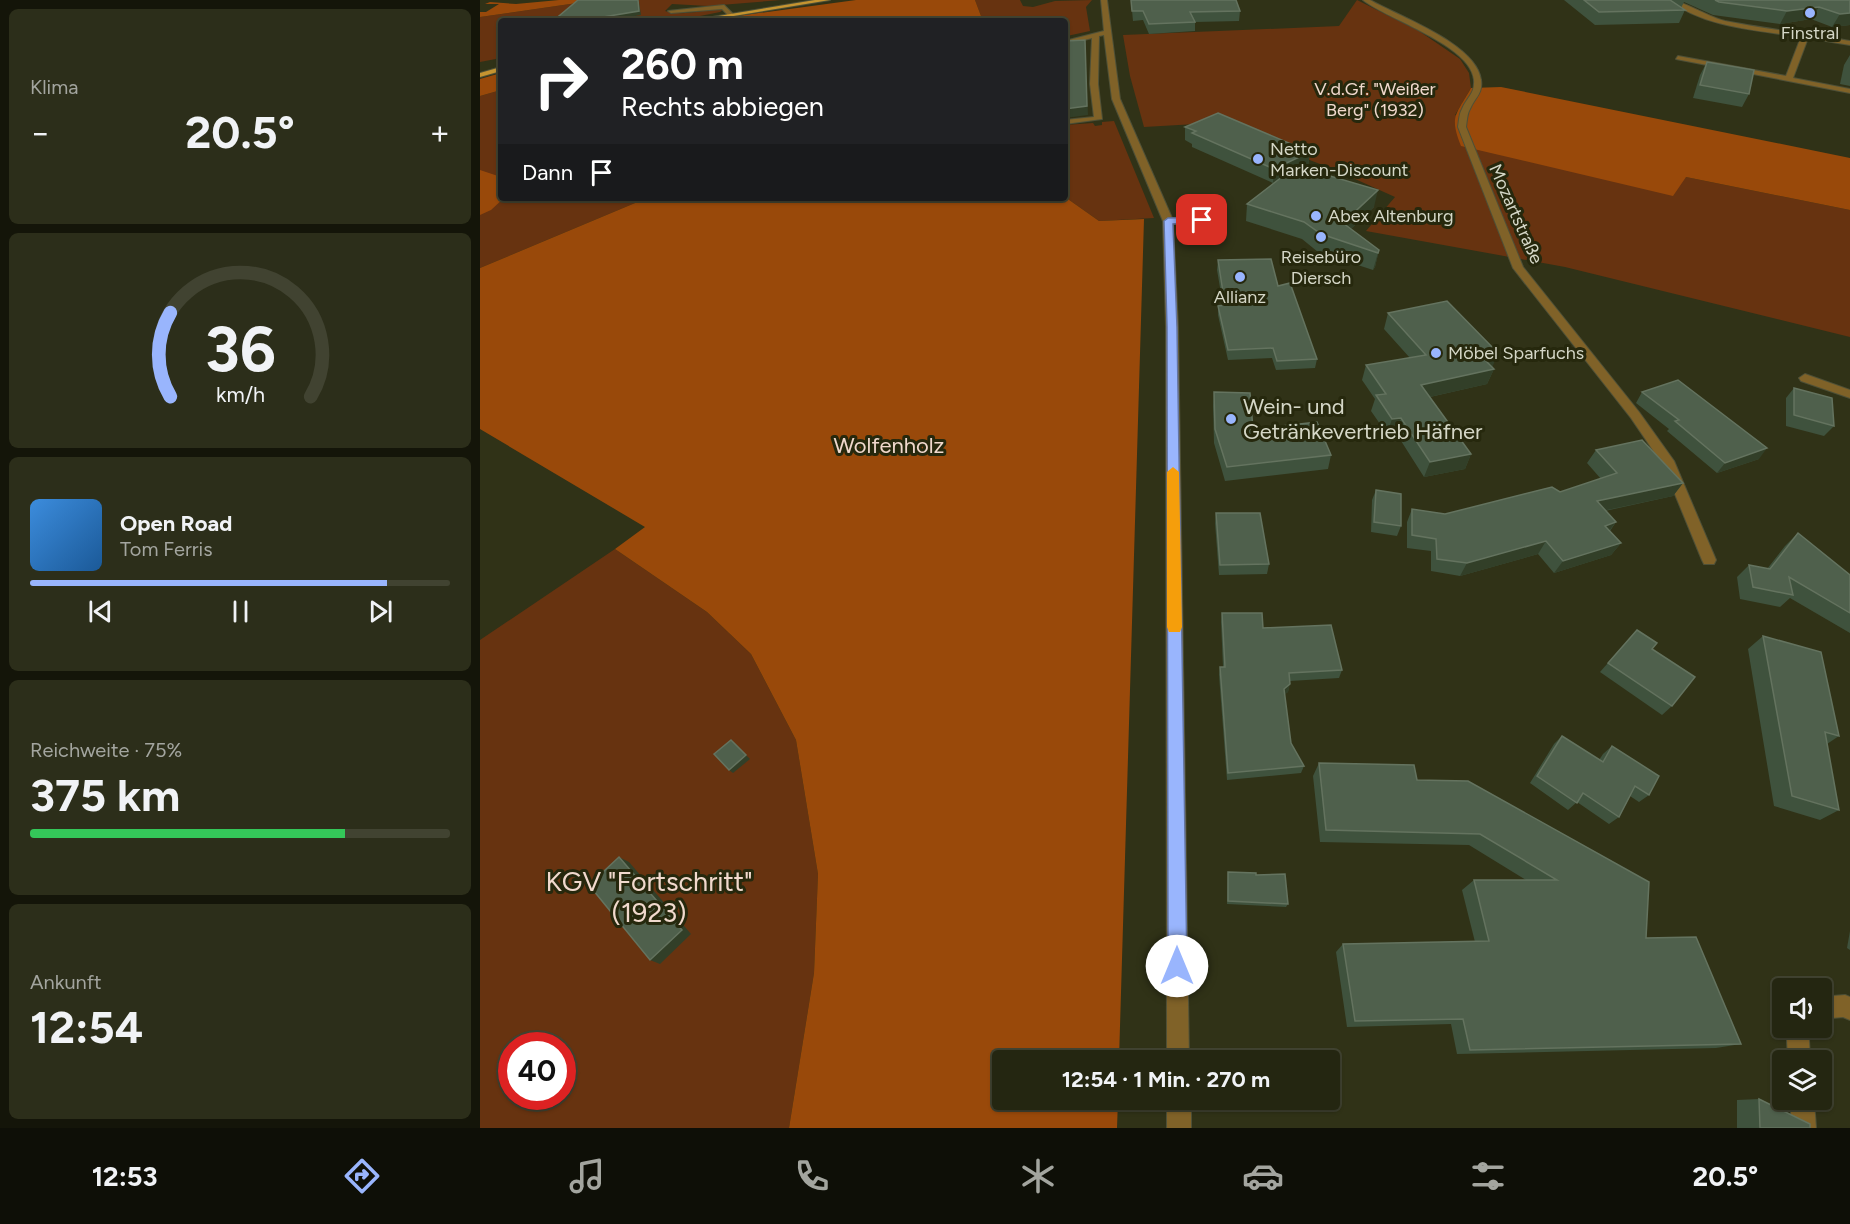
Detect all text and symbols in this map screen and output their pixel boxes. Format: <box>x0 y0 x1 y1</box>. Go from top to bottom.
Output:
marker: Finstral <box>1803 6 1817 20</box>
place label: Finstral <box>1781 22 1839 44</box>
text: 260 m <box>621 39 744 90</box>
icon: right <box>522 42 600 120</box>
text: Klima <box>30 75 78 99</box>
park label: V.d.Gf. "Weißer Berg" (1932) <box>1314 78 1436 121</box>
text: Rechts abbiegen <box>621 90 824 123</box>
text: 20.5° <box>185 105 295 159</box>
text: − <box>30 113 51 152</box>
text: + <box>429 113 450 152</box>
place label: Netto Marken-Discount <box>1270 138 1409 181</box>
marker: Netto Marken-Discount <box>1251 152 1265 166</box>
icon: arrive <box>585 156 618 189</box>
text: Dann <box>522 159 573 186</box>
street label: Mozartstraße <box>1484 161 1548 268</box>
pin <box>1176 194 1227 245</box>
icon: arrive <box>1185 203 1218 236</box>
place label: Abex Altenburg <box>1328 205 1454 227</box>
marker: Abex Altenburg <box>1309 209 1323 223</box>
marker: Reisebüro Diersch <box>1314 230 1328 244</box>
place label: Reisebüro Diersch <box>1281 246 1361 289</box>
marker: Allianz <box>1233 270 1247 284</box>
place label: Allianz <box>1214 286 1266 308</box>
text: 36 <box>205 312 275 387</box>
place label: Möbel Sparfuchs <box>1448 342 1584 364</box>
marker: Möbel Sparfuchs <box>1429 346 1443 360</box>
text: km/h <box>216 383 264 408</box>
place label: Wein- und Getränkevertrieb Häfner <box>1243 393 1483 445</box>
marker: Wein- und Getränkevertrieb Häfner <box>1224 412 1238 426</box>
park label: Wolfenholz <box>834 432 944 459</box>
text: Open Road <box>120 510 232 537</box>
text: Tom Ferris <box>120 537 213 561</box>
icon: previous <box>84 595 117 628</box>
icon: pause <box>224 595 257 628</box>
icon: next <box>364 595 397 628</box>
text: Reichweite · 75% <box>30 738 182 762</box>
text: 375 km <box>30 768 180 822</box>
park label: KGV "Fortschritt" (1923) <box>545 865 753 929</box>
position arrow <box>1145 934 1209 998</box>
text: Ankunft <box>30 970 102 994</box>
map controls <box>1772 978 1832 1110</box>
button: sound <box>1772 978 1832 1038</box>
text: 12:54 <box>30 1000 143 1054</box>
speed limit sign: 40 <box>498 1032 576 1110</box>
button: layers <box>1772 1050 1832 1110</box>
text: 12:54 · 1 Min. · 270 m <box>1062 1066 1270 1093</box>
icon: directions <box>341 1155 383 1197</box>
icon: music <box>566 1155 608 1197</box>
icon: phone <box>791 1155 833 1197</box>
icon: climate <box>1017 1155 1059 1197</box>
icon: car <box>1242 1155 1284 1197</box>
icon: filters <box>1467 1155 1509 1197</box>
text: 12:53 <box>92 1160 158 1193</box>
text: 20.5° <box>1693 1160 1758 1193</box>

